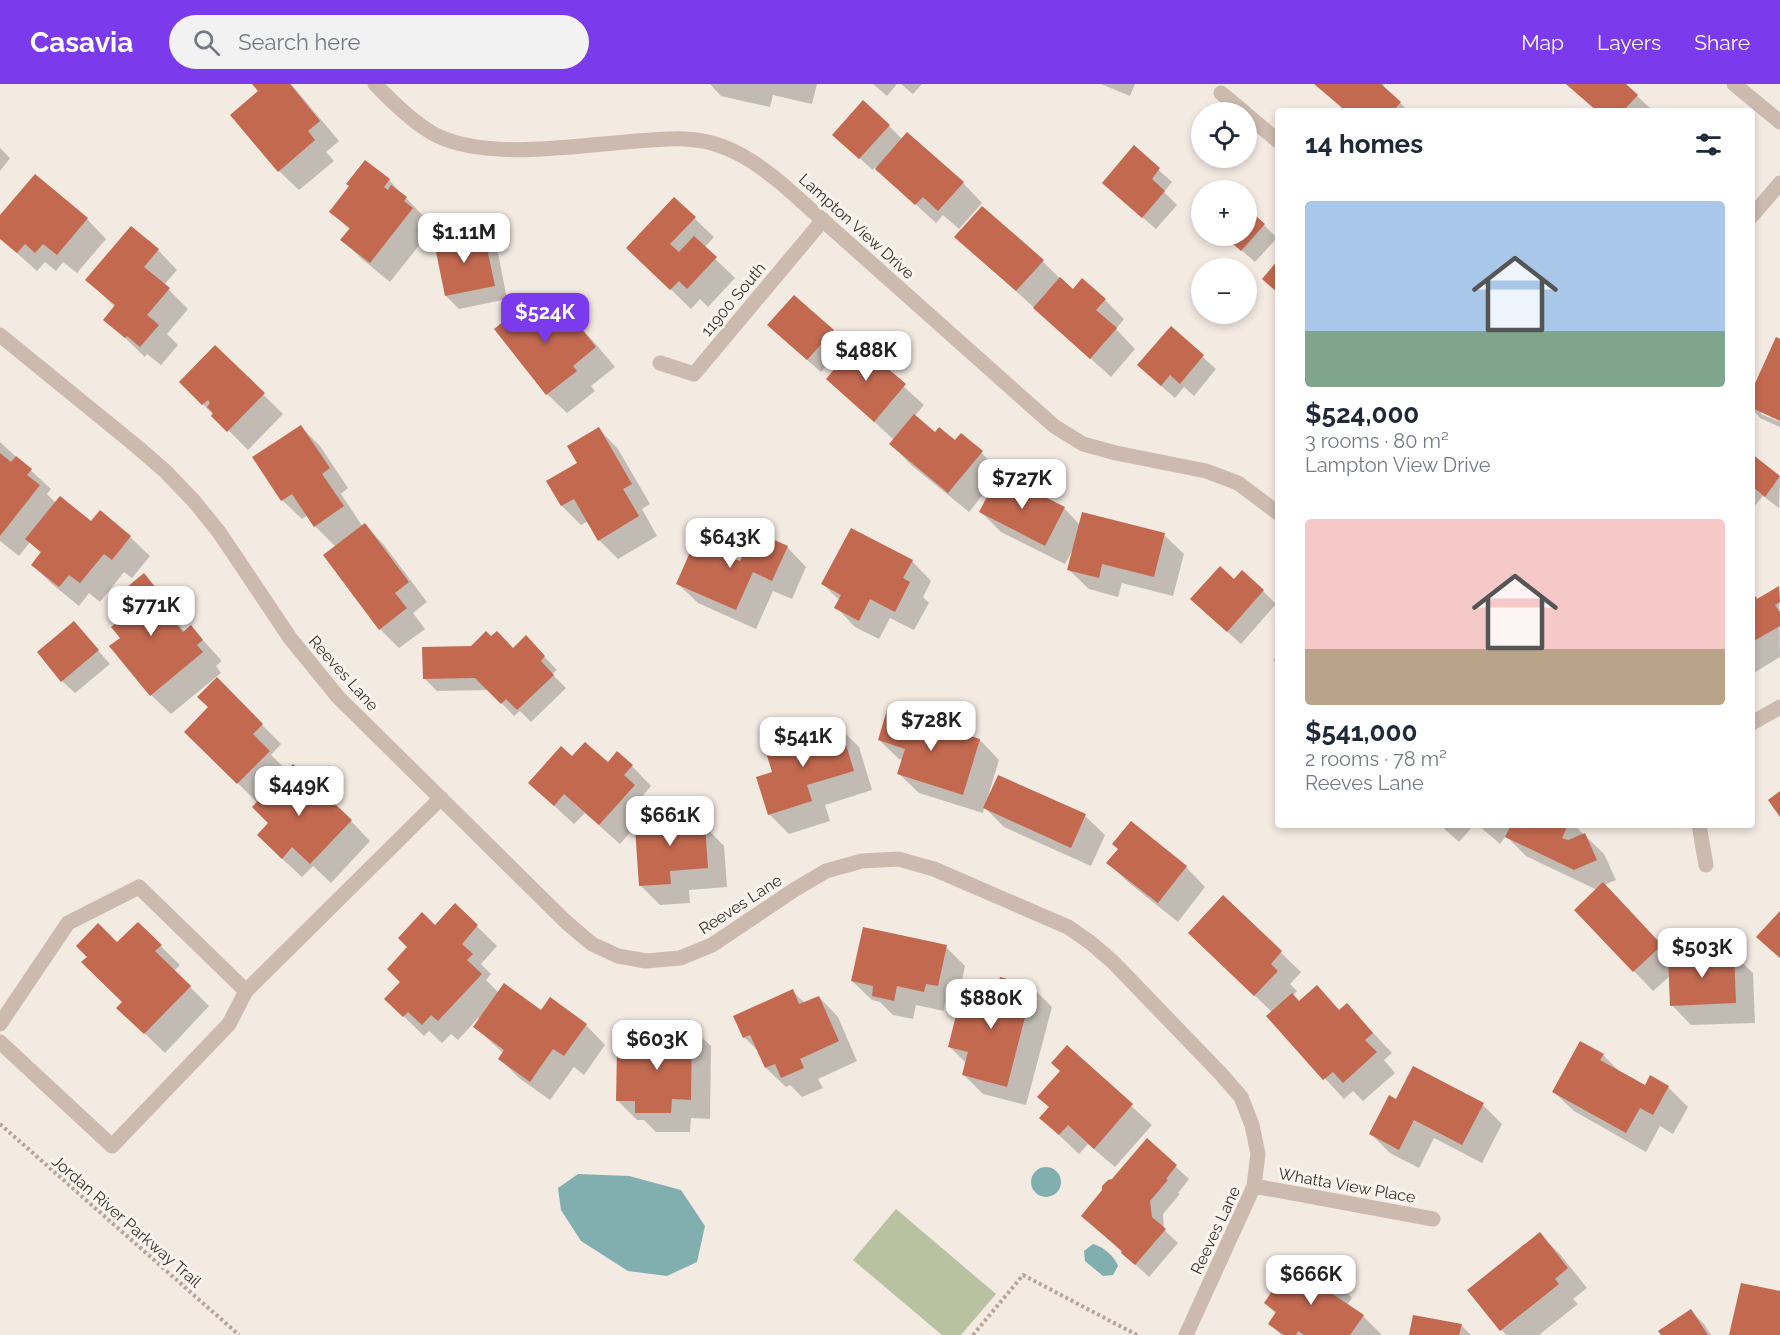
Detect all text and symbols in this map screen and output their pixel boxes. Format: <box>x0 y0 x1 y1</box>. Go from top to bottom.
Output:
search box <box>169 15 589 69</box>
text: Casavia <box>30 26 133 59</box>
icon: search <box>190 26 223 59</box>
text: Search here <box>238 29 360 55</box>
text: Map <box>1521 30 1564 55</box>
text: Layers <box>1597 30 1661 55</box>
text: Share <box>1694 30 1750 55</box>
map controls <box>1191 102 1257 324</box>
button: locate <box>1191 102 1257 168</box>
icon: filters <box>1692 128 1725 161</box>
text: 14 homes <box>1305 129 1423 159</box>
street label: Lampton View Drive <box>795 170 918 283</box>
button: + <box>1191 180 1257 246</box>
pin: $1.11M <box>415 213 513 264</box>
text: $1.11M <box>432 220 496 244</box>
icon: home <box>1461 240 1569 348</box>
button: − <box>1191 258 1257 324</box>
street label: 11900 South <box>697 259 770 340</box>
pin: $524K <box>503 293 587 344</box>
text: $524K <box>515 300 575 324</box>
pin: $488K <box>824 331 908 382</box>
text: $488K <box>835 338 897 362</box>
text: $524,000 <box>1305 399 1419 429</box>
text: 3 rooms · 80 m² <box>1305 429 1449 453</box>
text: Lampton View Drive <box>1305 453 1491 477</box>
pin: $727K <box>980 459 1064 510</box>
text: $727K <box>992 466 1052 490</box>
pin: $643K <box>688 518 772 569</box>
text: $643K <box>700 525 760 549</box>
icon: home <box>1461 558 1569 666</box>
pin: $771K <box>109 586 193 637</box>
text: $771K <box>122 593 180 617</box>
street label: Reeves Lane <box>305 632 382 715</box>
pin: $728K <box>889 701 973 752</box>
text: $728K <box>901 708 961 732</box>
pin: $541K <box>761 717 845 768</box>
text: $541,000 <box>1305 717 1418 747</box>
text: $541K <box>774 724 832 748</box>
text: 2 rooms · 78 m² <box>1305 747 1447 771</box>
pin: $449K <box>257 766 341 817</box>
text: Reeves Lane <box>1305 771 1424 795</box>
text: $449K <box>269 773 329 797</box>
pin: $661K <box>628 796 712 847</box>
text: $661K <box>640 803 700 827</box>
street label: Reeves Lane <box>695 871 785 938</box>
pin: $503K <box>1660 928 1744 979</box>
text: $503K <box>1672 935 1732 959</box>
pin: $880K <box>949 979 1033 1030</box>
text: $880K <box>960 986 1022 1010</box>
pin: $603K <box>615 1020 699 1071</box>
text: $603K <box>626 1027 688 1051</box>
street label: Jordan River Parkway Trail <box>48 1151 206 1292</box>
street label: Whatta View Place <box>1277 1164 1417 1207</box>
street label: Reeves Lane <box>1187 1183 1244 1277</box>
pin: $666K <box>1269 1255 1353 1306</box>
text: $666K <box>1280 1262 1342 1286</box>

